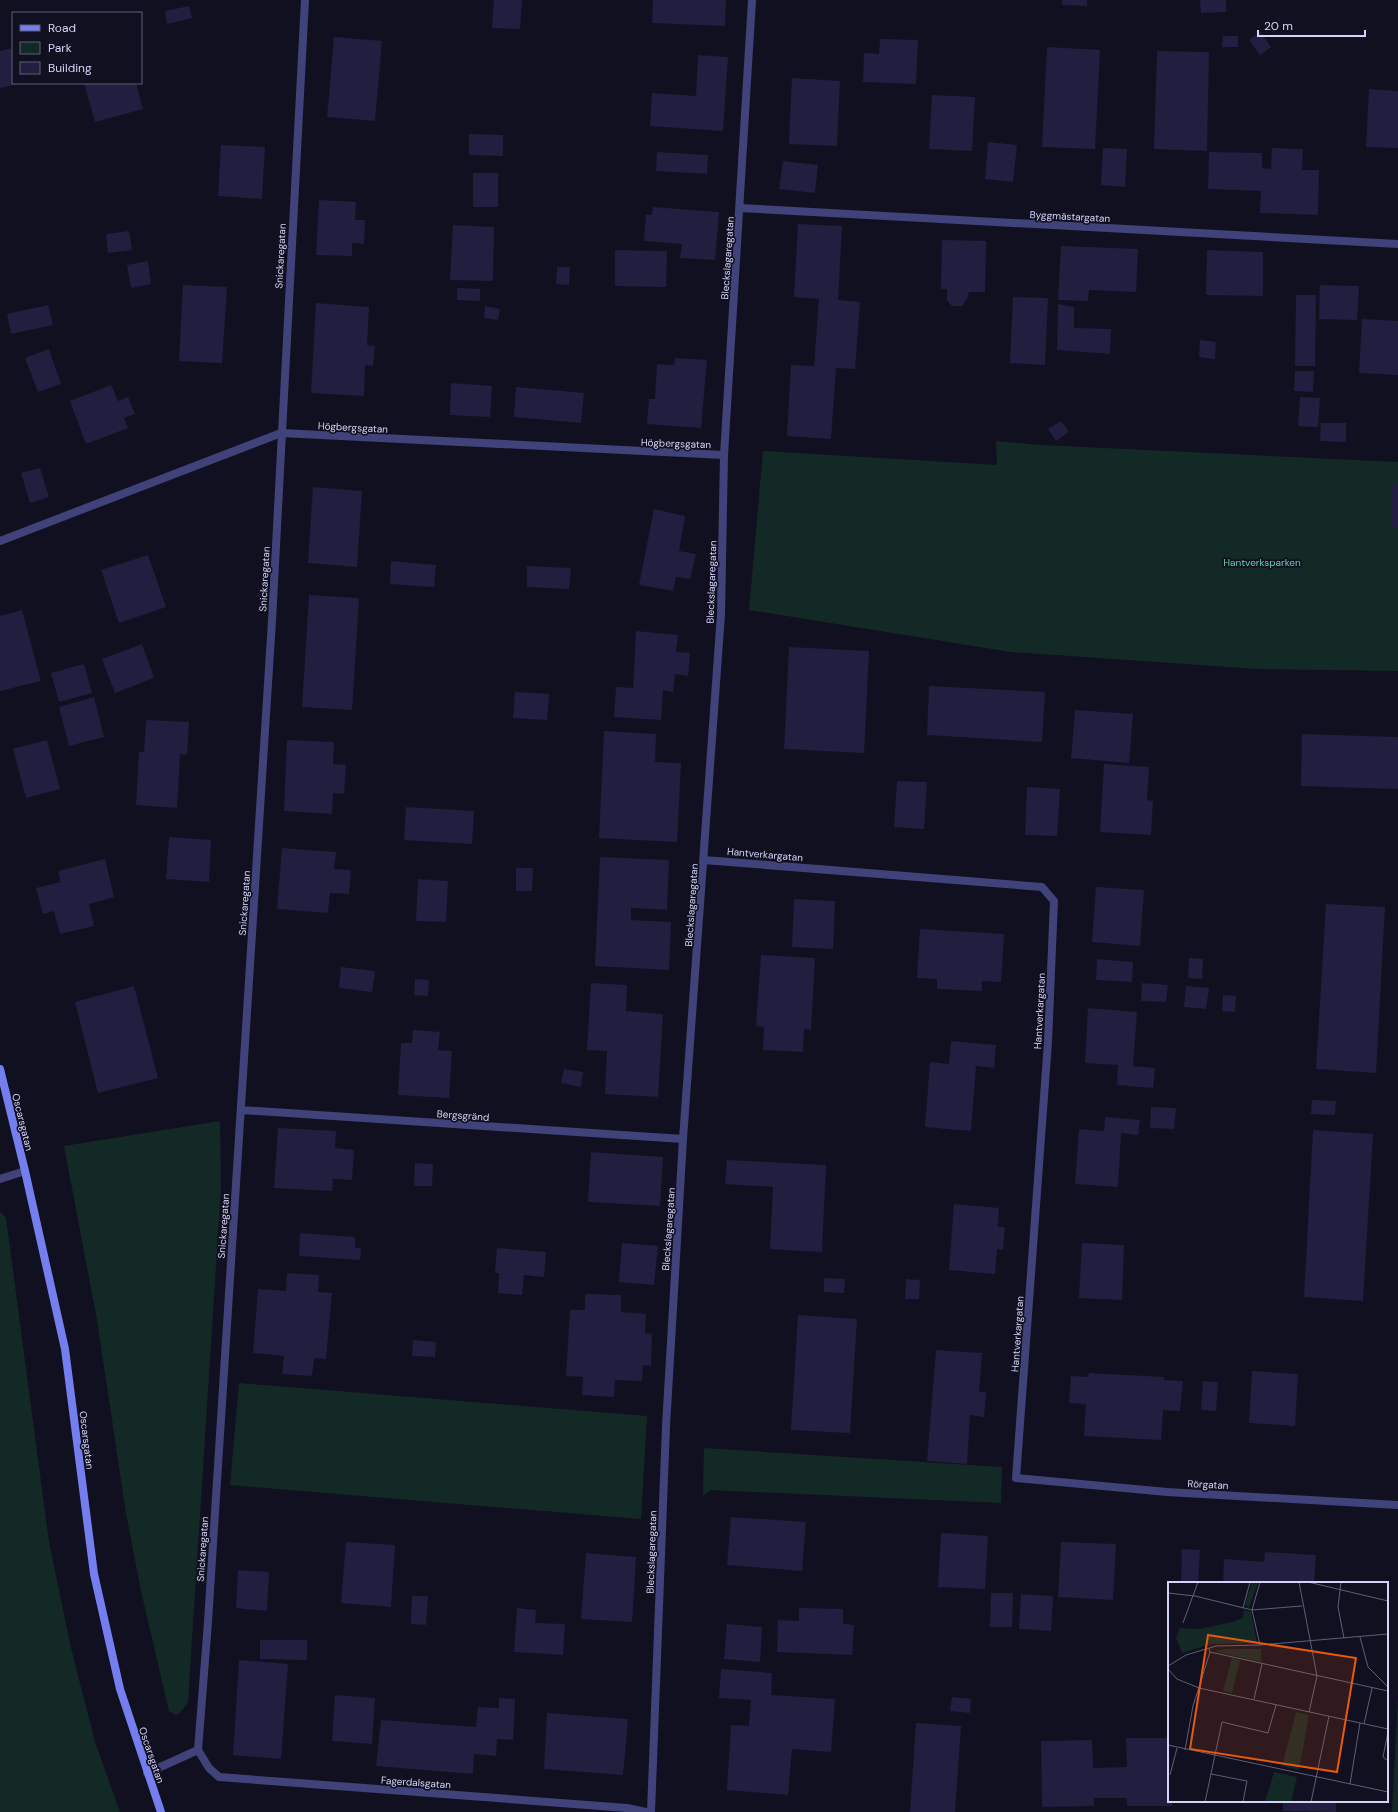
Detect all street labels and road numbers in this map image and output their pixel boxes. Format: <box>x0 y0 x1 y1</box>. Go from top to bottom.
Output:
street label: Byggmästargatan <box>1029 208 1111 225</box>
street label: Bleckslagaregatan <box>718 216 737 300</box>
street label: Snickaregatan <box>272 223 289 289</box>
street label: Högbergsgatan <box>318 419 389 436</box>
street label: Högbergsgatan <box>641 436 712 451</box>
street label: Bleckslagaregatan <box>704 540 719 624</box>
street label: Snickaregatan <box>256 546 273 612</box>
street label: Hantverkargatan <box>726 845 804 864</box>
street label: Bleckslagaregatan <box>682 863 701 947</box>
street label: Snickaregatan <box>236 870 253 936</box>
street label: Hantverkargatan <box>1031 972 1048 1049</box>
street label: Oscarsgatan <box>9 1092 36 1152</box>
street label: Bergsgränd <box>436 1107 490 1124</box>
street label: Bleckslagaregatan <box>659 1187 678 1271</box>
street label: Snickaregatan <box>215 1193 232 1259</box>
street label: Hantverkargatan <box>1008 1295 1027 1373</box>
street label: Oscarsgatan <box>76 1410 97 1470</box>
street label: Rörgatan <box>1187 1477 1229 1492</box>
street label: Bleckslagaregatan <box>644 1510 659 1594</box>
street label: Snickaregatan <box>194 1516 211 1582</box>
street label: Oscarsgatan <box>136 1725 167 1785</box>
street label: Fagerdalsgatan <box>381 1774 452 1791</box>

